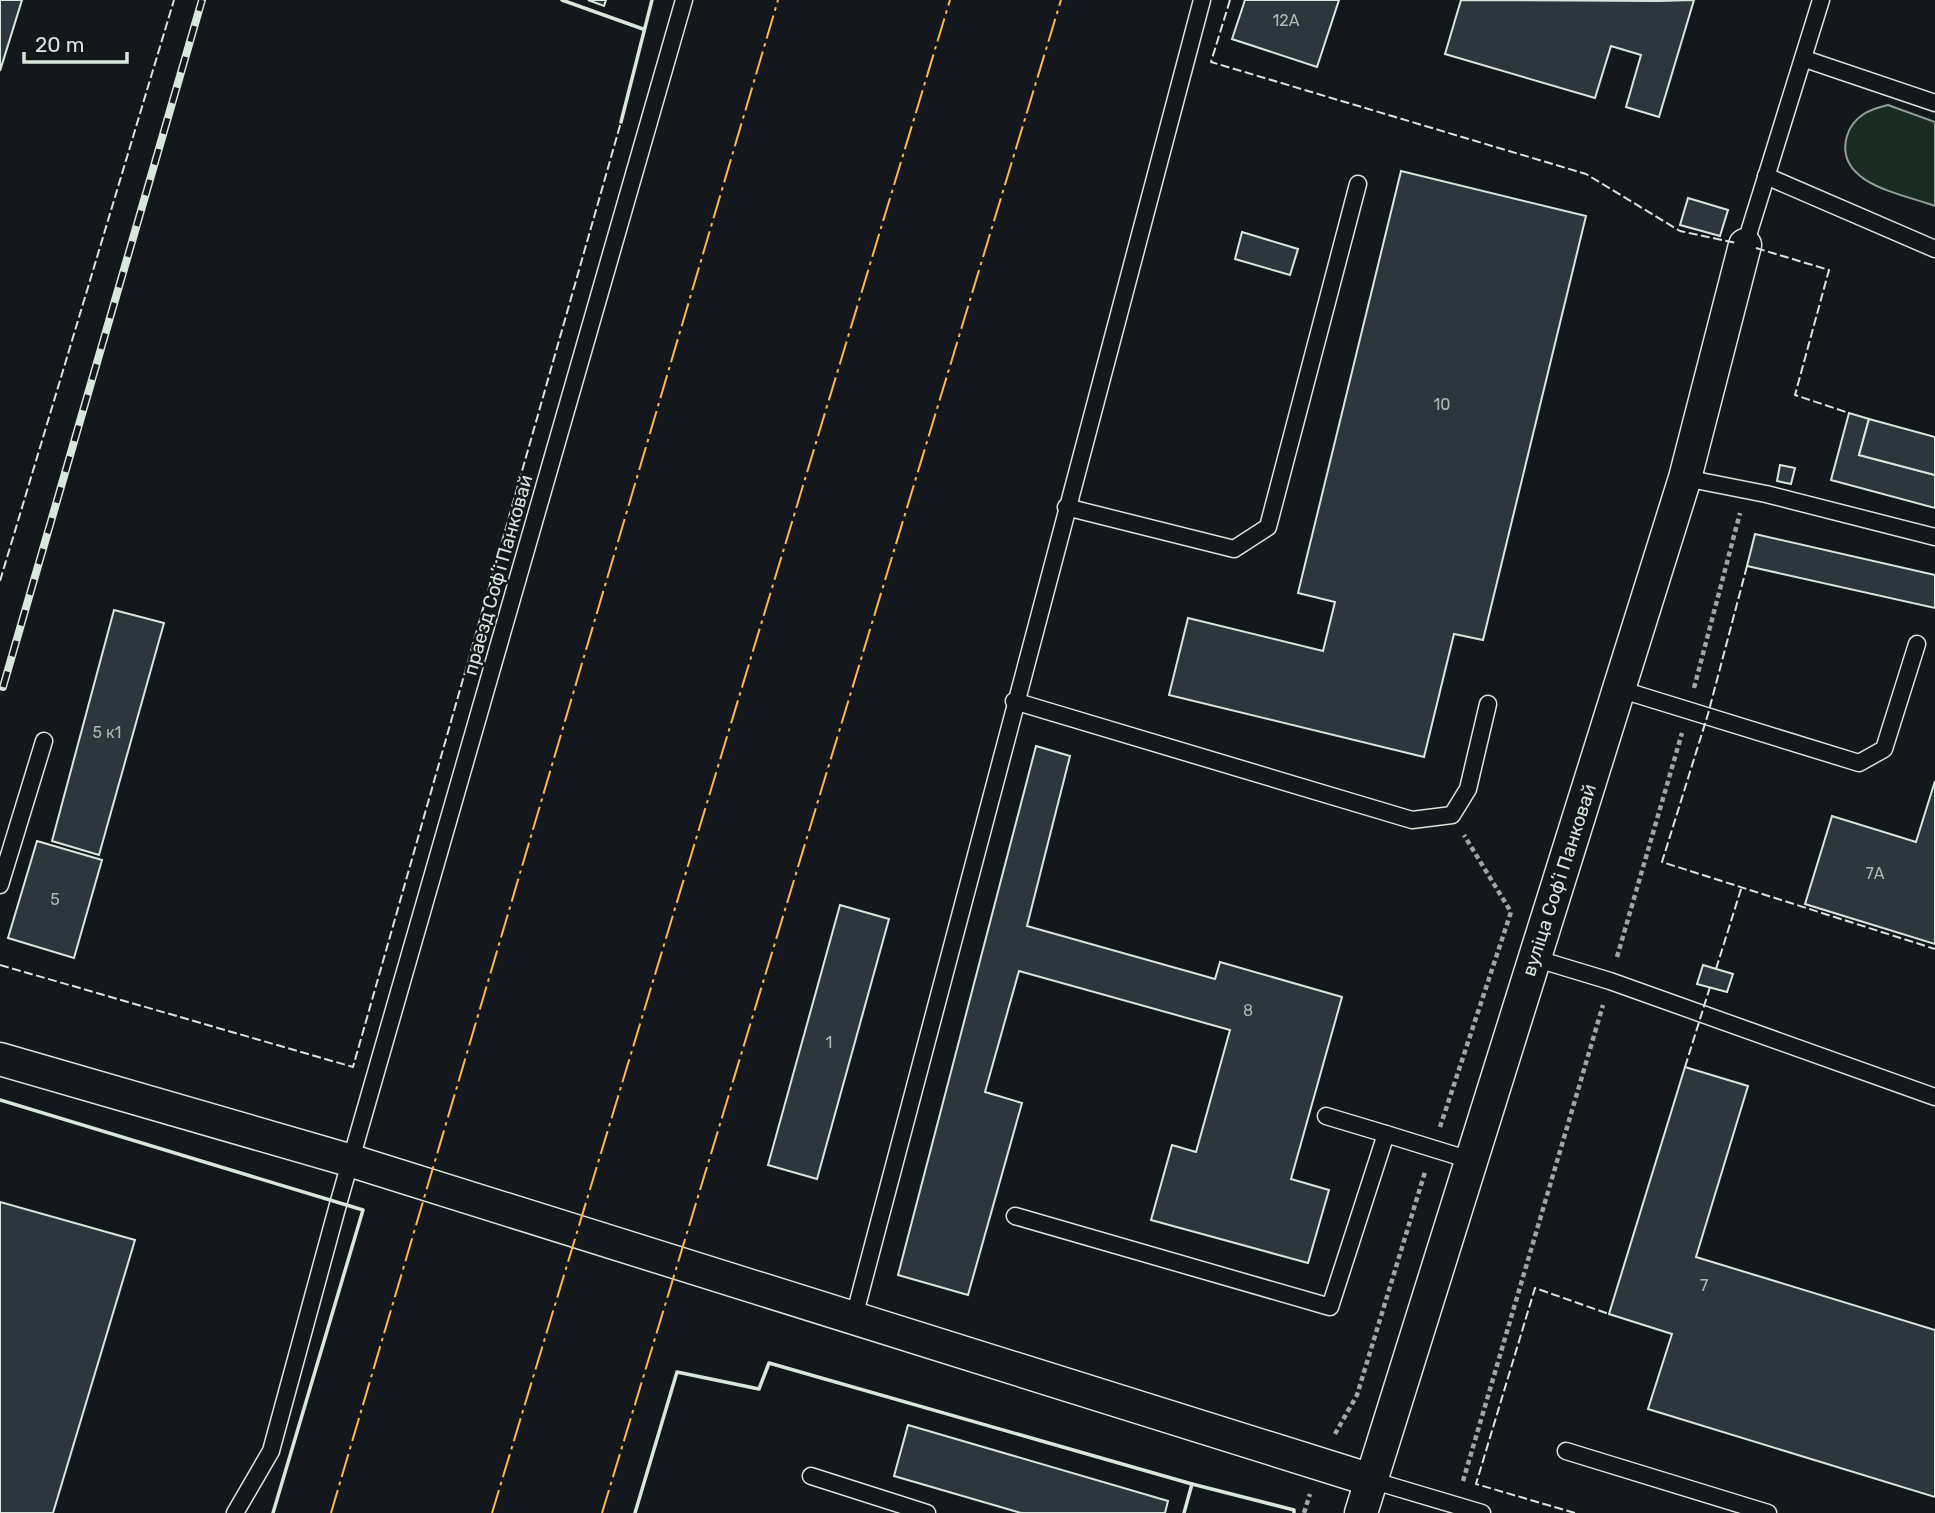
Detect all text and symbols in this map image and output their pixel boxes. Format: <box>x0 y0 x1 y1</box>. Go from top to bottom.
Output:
house number: 12А <box>1273 11 1300 30</box>
scale bar <box>24 21 128 65</box>
text: 20 m <box>35 32 84 57</box>
house number: 10 <box>1433 395 1451 414</box>
street label: праезд Софʼі Панковай <box>458 472 538 678</box>
house number: 5 к1 <box>93 723 121 742</box>
street label: вуліца Софʼі Панковай <box>1517 781 1601 979</box>
house number: 7А <box>1866 864 1885 883</box>
house number: 5 <box>50 890 60 909</box>
house number: 8 <box>1243 1001 1253 1020</box>
house number: 1 <box>826 1033 832 1052</box>
house number: 7 <box>1700 1276 1708 1295</box>

